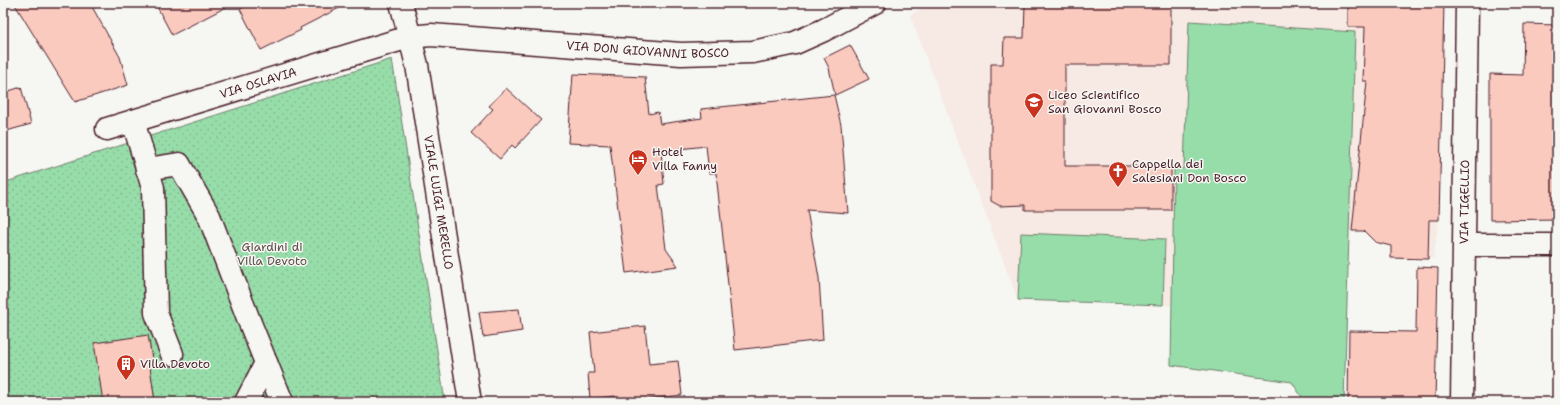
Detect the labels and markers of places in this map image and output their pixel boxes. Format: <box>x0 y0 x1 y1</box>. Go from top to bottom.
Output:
place label: Liceo Scientifico San Giovanni Bosco <box>1048 87 1161 117</box>
school or university icon: Liceo Scientifico San Giovanni Bosco <box>1023 91 1045 119</box>
place label: Hotel Villa Fanny <box>652 144 717 174</box>
hotel icon: Hotel Villa Fanny <box>627 148 649 176</box>
place label: Cappella dei Salesiani Don Bosco <box>1132 156 1247 186</box>
church icon: Cappella dei Salesiani Don Bosco <box>1107 160 1129 188</box>
building icon: Villa Devoto <box>115 353 137 381</box>
place label: Villa Devoto <box>140 356 210 372</box>

